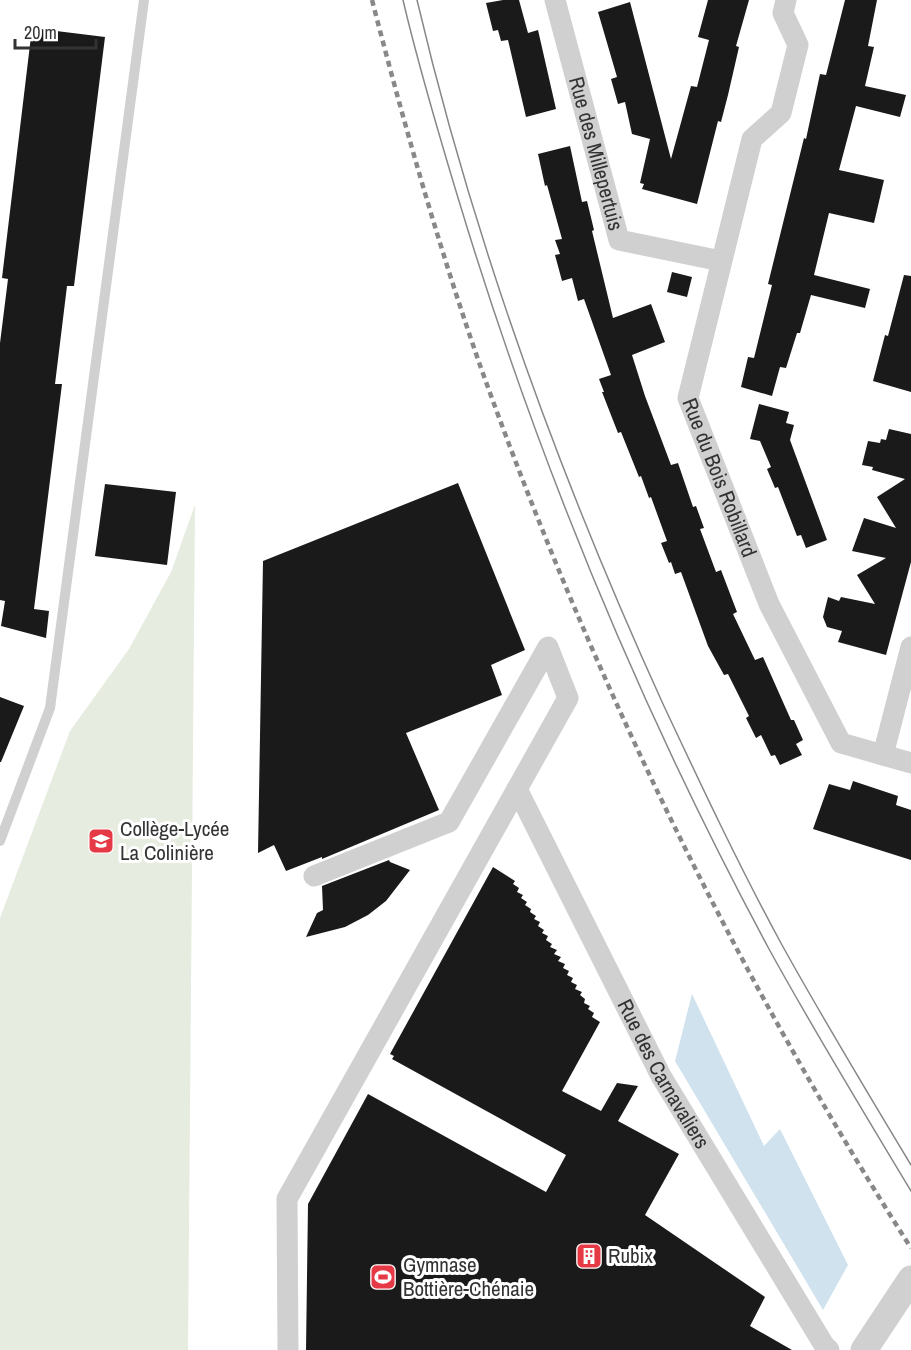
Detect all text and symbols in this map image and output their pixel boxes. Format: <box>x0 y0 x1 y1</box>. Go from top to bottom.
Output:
scale bar <box>15 12 96 50</box>
text: 20 m <box>24 20 57 45</box>
street label: Rue des Millepertuis <box>562 73 631 234</box>
street label: Rue du Bois Robillard <box>675 394 764 561</box>
place label: Collège-Lycée La Colinière <box>120 814 229 867</box>
school or university icon: Collège-Lycée La Colinière <box>86 826 116 856</box>
street label: Rue des Carnavaliers <box>611 994 717 1154</box>
building icon: Rubix <box>574 1241 604 1271</box>
place label: Rubix <box>608 1241 653 1270</box>
place label: Gymnase Bottière-Chénaie <box>403 1250 534 1303</box>
sports icon: Gymnase Bottière-Chénaie <box>368 1262 398 1292</box>

